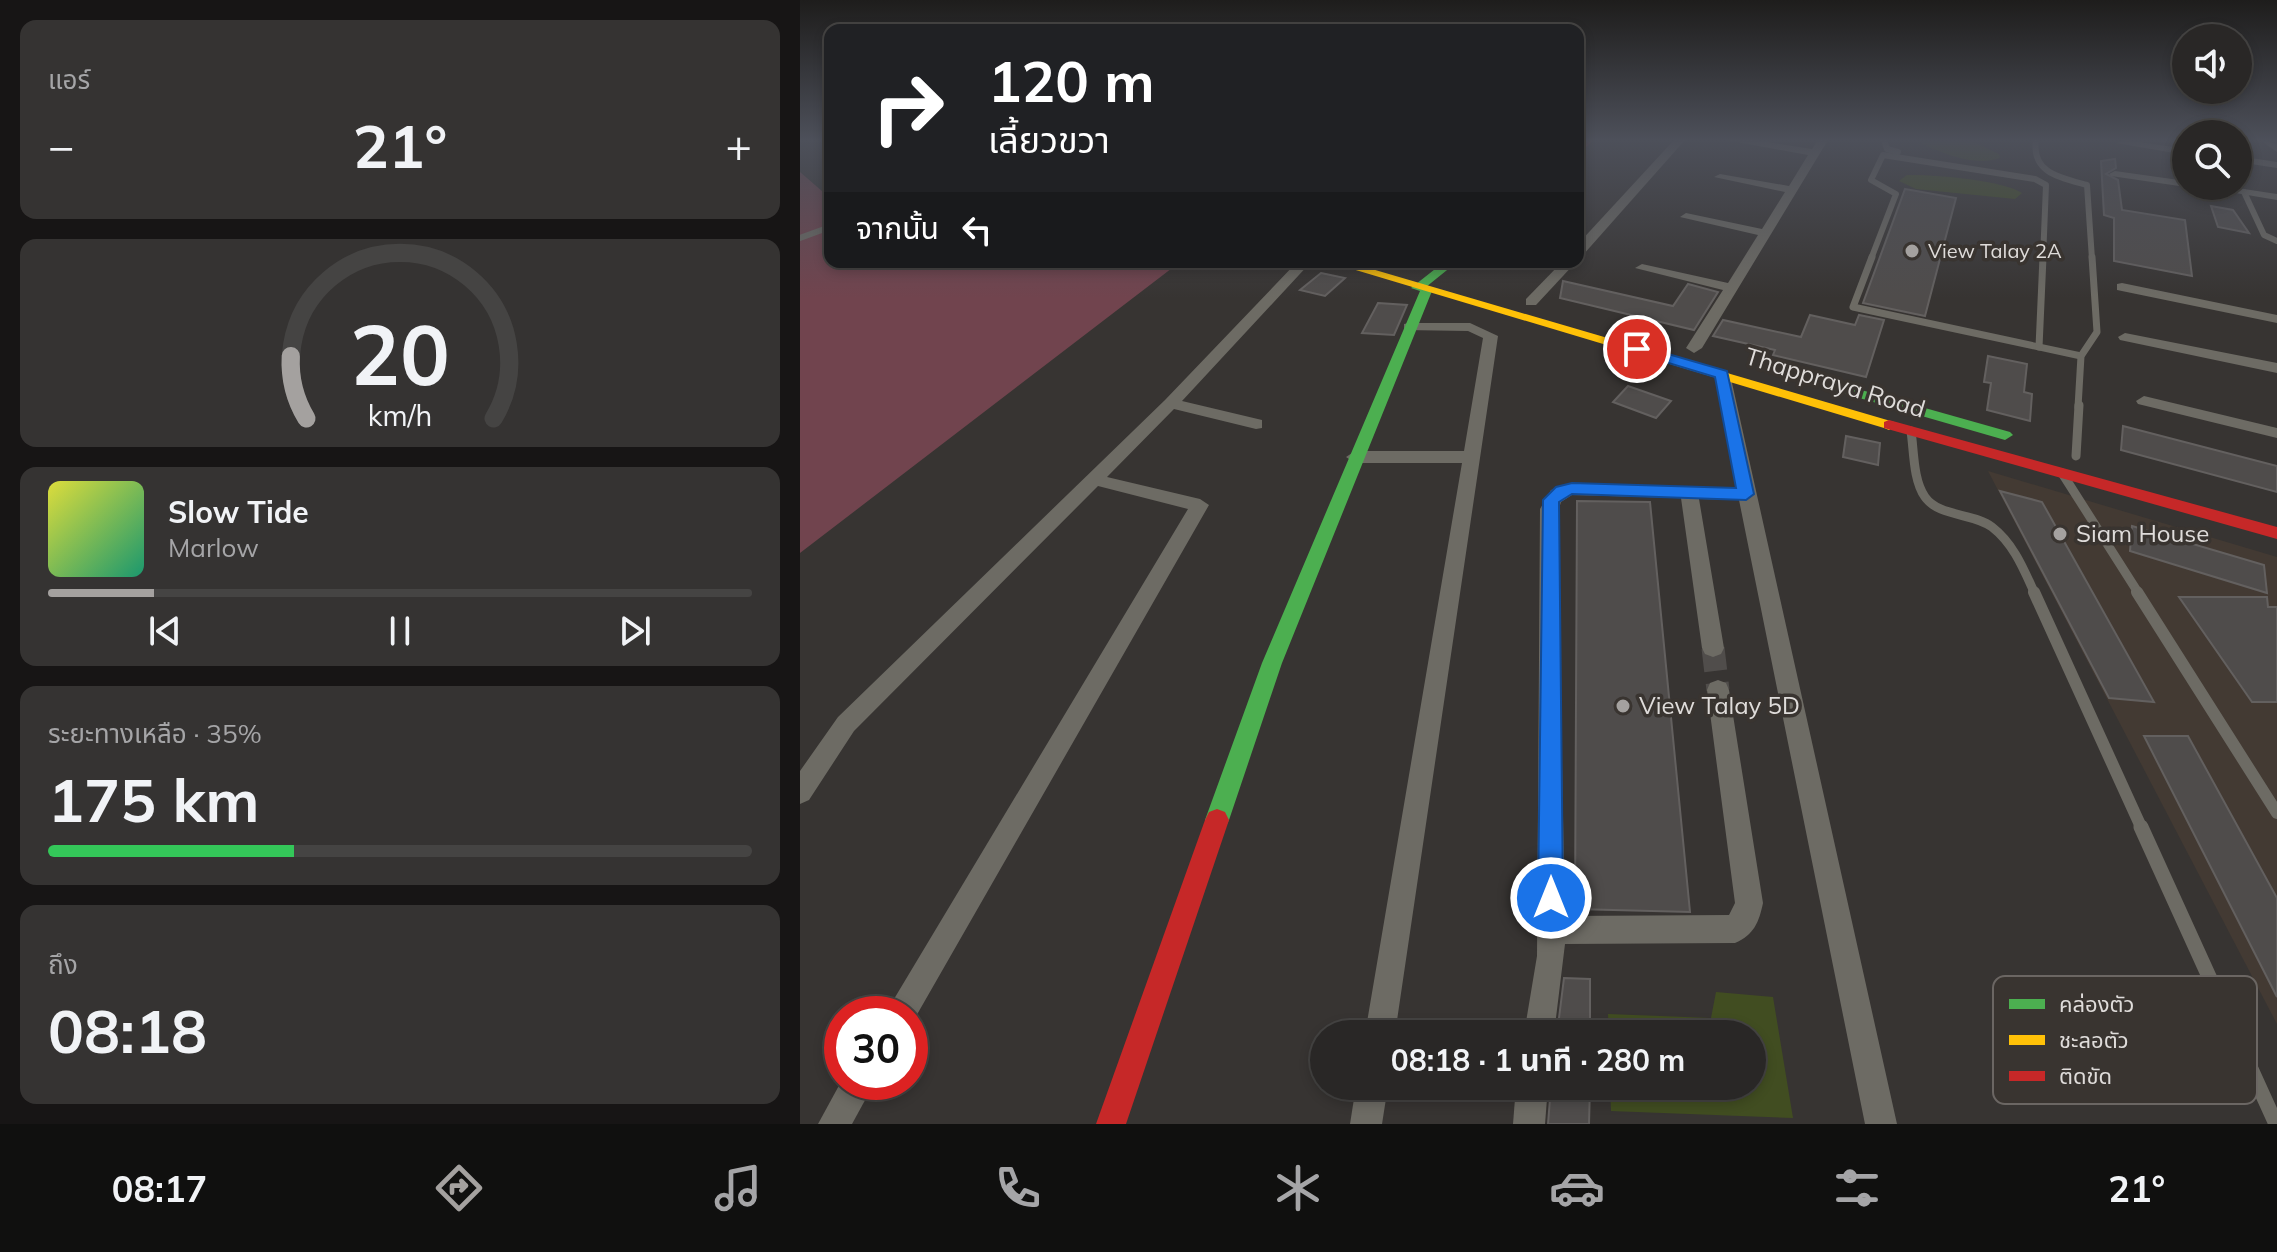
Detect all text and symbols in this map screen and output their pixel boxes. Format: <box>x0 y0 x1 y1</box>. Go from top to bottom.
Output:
map controls <box>2172 24 2252 200</box>
button: sound <box>2172 24 2252 104</box>
text: 120 m <box>988 46 1155 116</box>
icon: right <box>856 56 960 160</box>
text: แอร์ <box>48 63 90 96</box>
text: 21° <box>353 108 447 183</box>
text: เลี้ยวขวา <box>988 117 1110 162</box>
text: − <box>48 118 74 173</box>
text: + <box>726 118 752 173</box>
button: search <box>2172 120 2252 200</box>
icon: left <box>955 208 999 252</box>
text: จากนั้น <box>856 209 939 247</box>
place label: View Talay 2A <box>1928 238 2062 263</box>
marker: View Talay 2A <box>1903 242 1921 260</box>
text: 20 <box>350 301 450 406</box>
pin <box>1603 315 1671 383</box>
icon: arrive <box>1615 327 1659 371</box>
street label: Thappraya Road <box>1742 340 1929 424</box>
text: km/h <box>368 397 432 433</box>
text: Slow Tide <box>168 493 309 531</box>
place label: Siam House <box>2076 518 2209 548</box>
marker: Siam House <box>2051 525 2069 543</box>
text: Marlow <box>168 531 259 564</box>
icon: previous <box>143 609 187 653</box>
icon: pause <box>378 609 422 653</box>
icon: next <box>613 609 657 653</box>
place label: View Talay 5D <box>1639 690 1800 720</box>
marker: View Talay 5D <box>1614 697 1632 715</box>
text: ระยะทางเหลือ · 35% <box>48 717 262 750</box>
text: 175 km <box>48 762 260 837</box>
position arrow <box>1509 856 1593 940</box>
text: ถึง <box>48 948 78 981</box>
legend <box>1993 976 2257 1104</box>
text: คล่องตัว <box>2059 990 2134 1018</box>
text: 08:18 <box>48 993 207 1068</box>
speed limit sign: 30 <box>824 996 928 1100</box>
text: ชะลอตัว <box>2059 1026 2129 1054</box>
text: 08:18 · 1 นาที · 280 m <box>1391 1041 1685 1079</box>
text: ติดขัด <box>2059 1062 2112 1090</box>
icon: directions <box>431 1160 487 1216</box>
icon: music <box>710 1160 766 1216</box>
icon: phone <box>990 1160 1046 1216</box>
icon: climate <box>1270 1160 1326 1216</box>
icon: car <box>1549 1160 1605 1216</box>
icon: filters <box>1829 1160 1885 1216</box>
text: 08:17 <box>112 1166 207 1211</box>
text: 21° <box>2108 1166 2165 1211</box>

